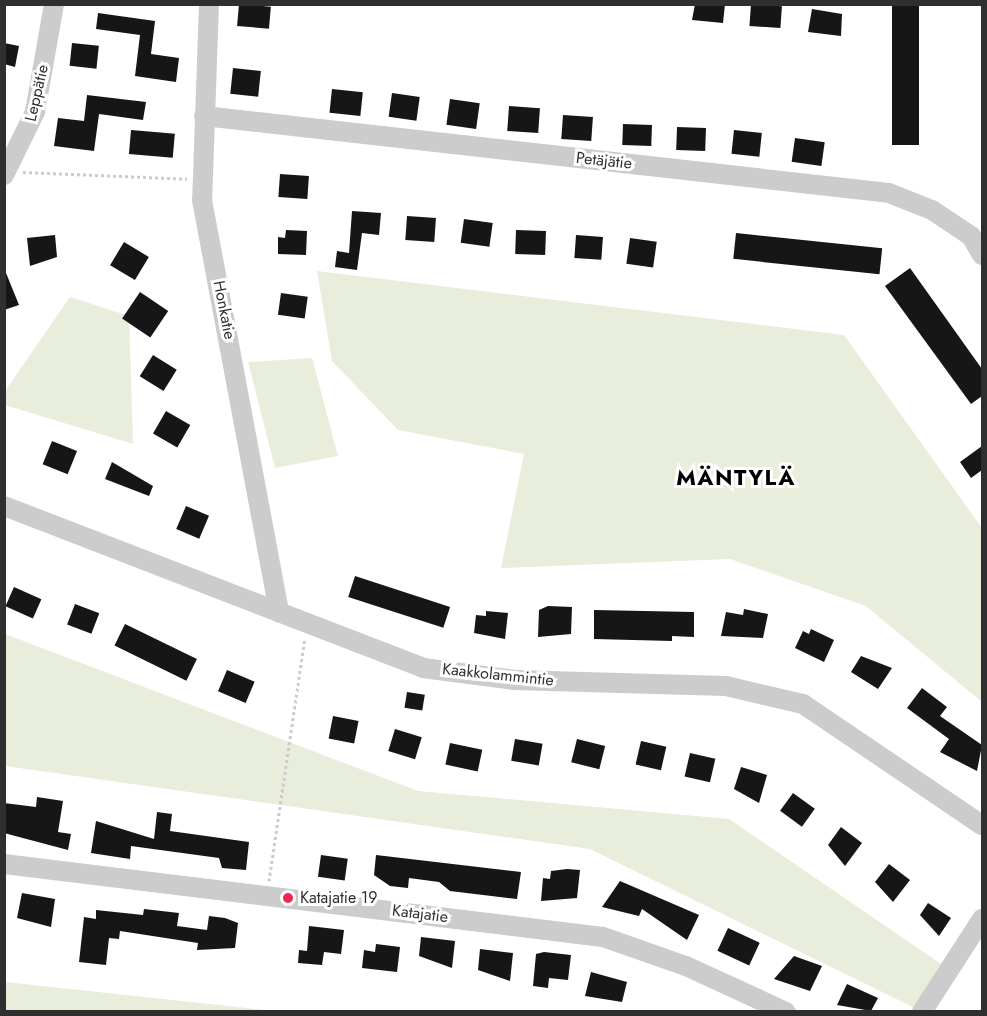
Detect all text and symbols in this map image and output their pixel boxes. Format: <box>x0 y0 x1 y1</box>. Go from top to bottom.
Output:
street label: Leppätie <box>21 63 53 123</box>
street label: Petäjätie <box>575 149 633 173</box>
street label: Honkatie <box>209 279 239 341</box>
district label: MÄNTYLÄ <box>676 465 796 491</box>
street label: Kaakkolammintie <box>441 660 555 690</box>
place label: Katajatie 19 <box>300 888 377 908</box>
marker: Katajatie 19 <box>281 891 295 905</box>
street label: Katajatie <box>391 901 449 927</box>

